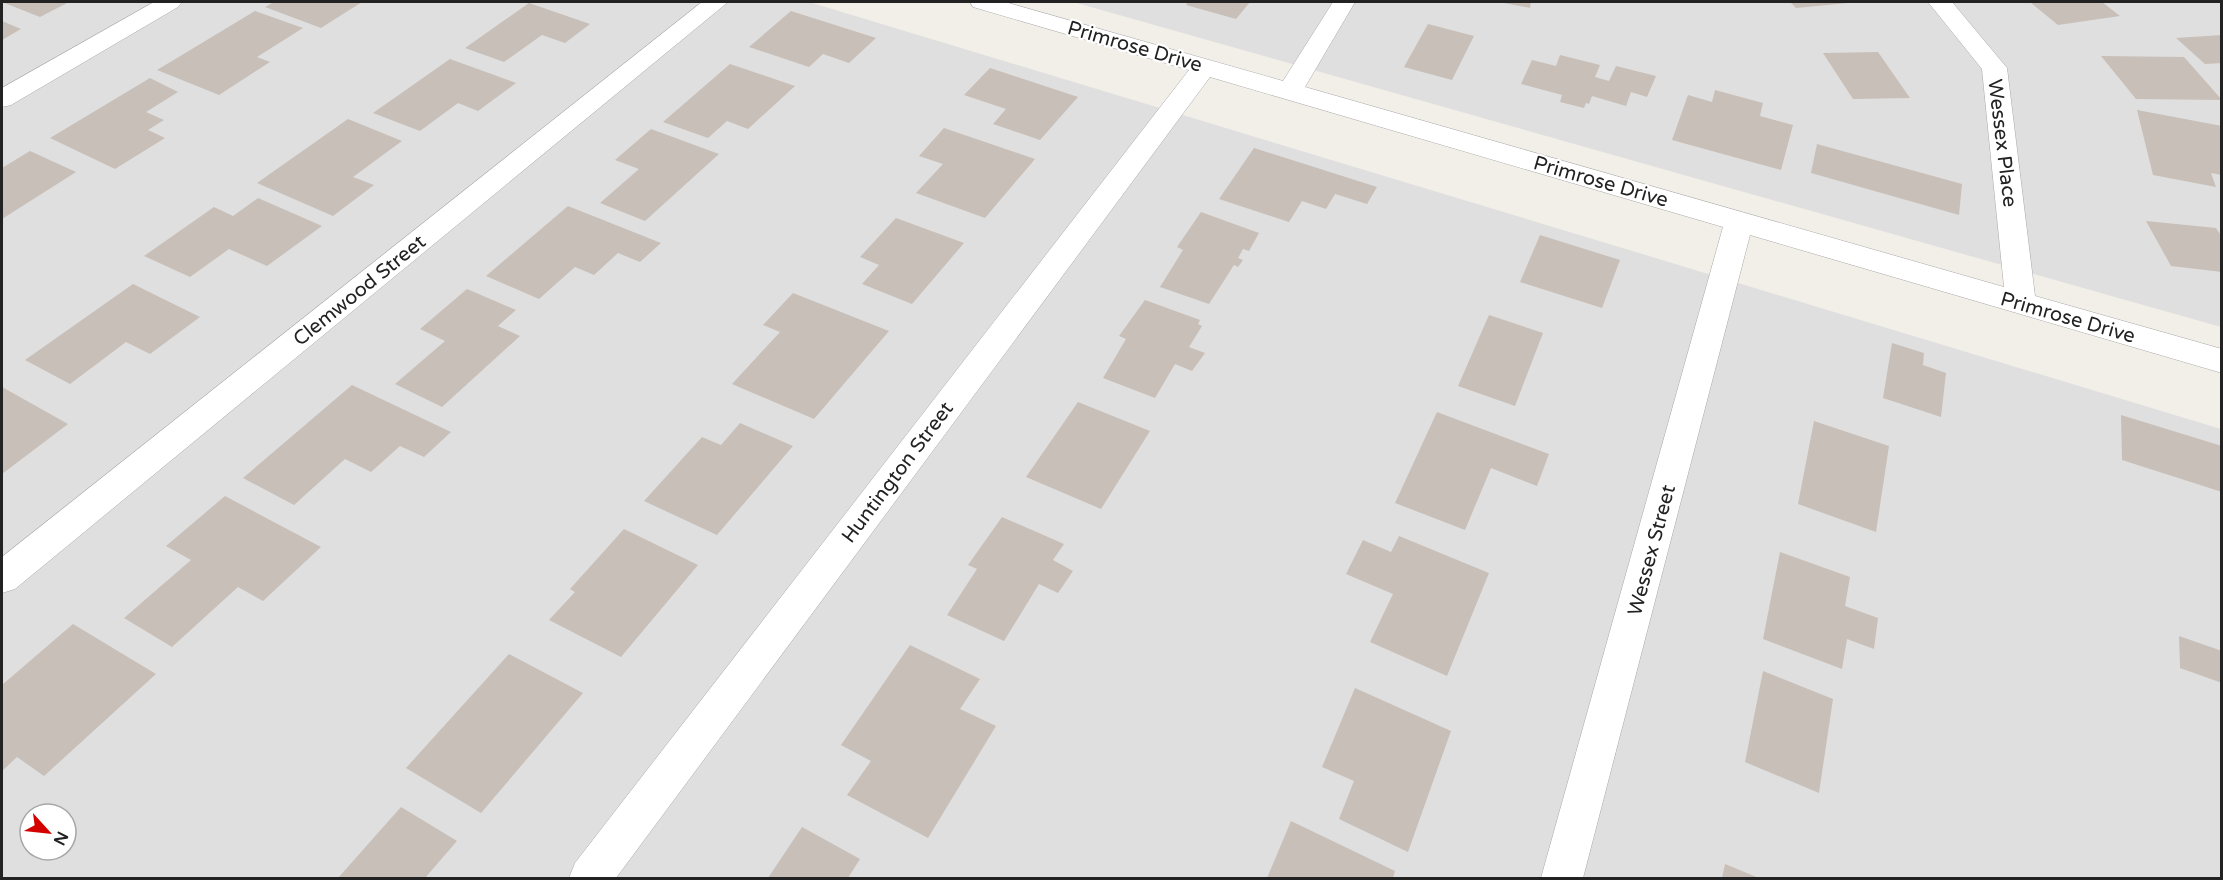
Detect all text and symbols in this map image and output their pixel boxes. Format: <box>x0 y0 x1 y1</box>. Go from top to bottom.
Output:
street label: Primrose Drive <box>1065 16 1205 78</box>
street label: Wessex Place <box>1982 78 2022 208</box>
street label: Primrose Drive <box>1531 151 1671 213</box>
street label: Clemwood Street <box>289 230 431 352</box>
street label: Primrose Drive <box>1998 287 2138 349</box>
street label: Huntington Street <box>837 397 959 548</box>
street label: Wessex Street <box>1623 482 1681 618</box>
north arrow <box>18 802 78 862</box>
text: N <box>49 828 72 849</box>

